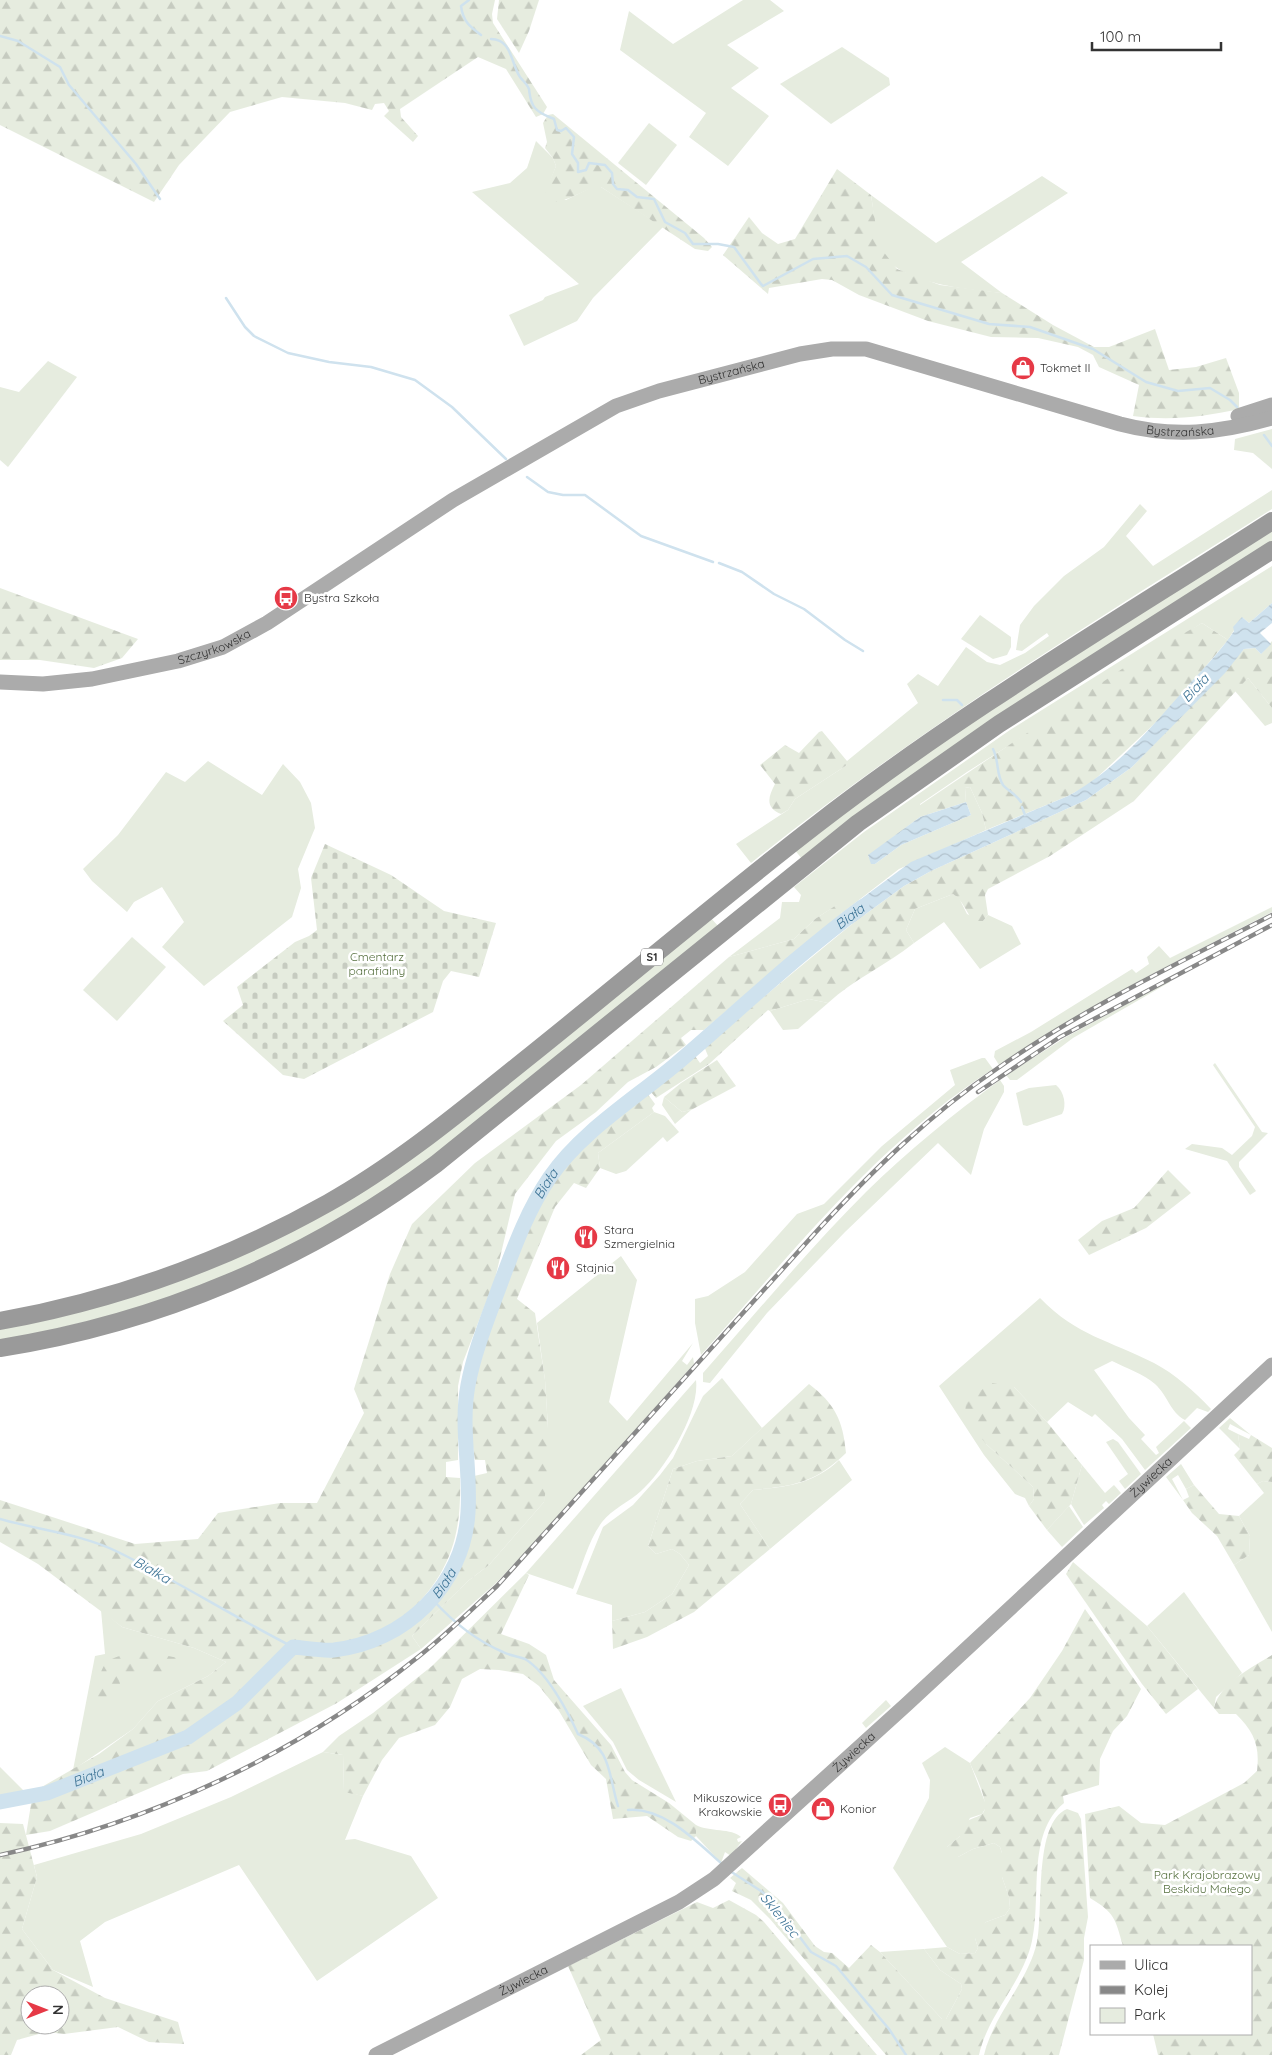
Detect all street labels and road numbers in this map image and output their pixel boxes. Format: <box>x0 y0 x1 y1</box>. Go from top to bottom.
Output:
street label: Bystrzańska <box>696 356 766 387</box>
street label: Bystrzańska <box>1145 422 1215 439</box>
street label: Szczyrkowska <box>176 625 253 668</box>
road number: S1 <box>641 949 663 966</box>
street label: Żywiecka <box>1126 1453 1175 1500</box>
street label: Żywiecka <box>829 1729 878 1775</box>
street label: Żywiecka <box>496 1962 550 1999</box>

